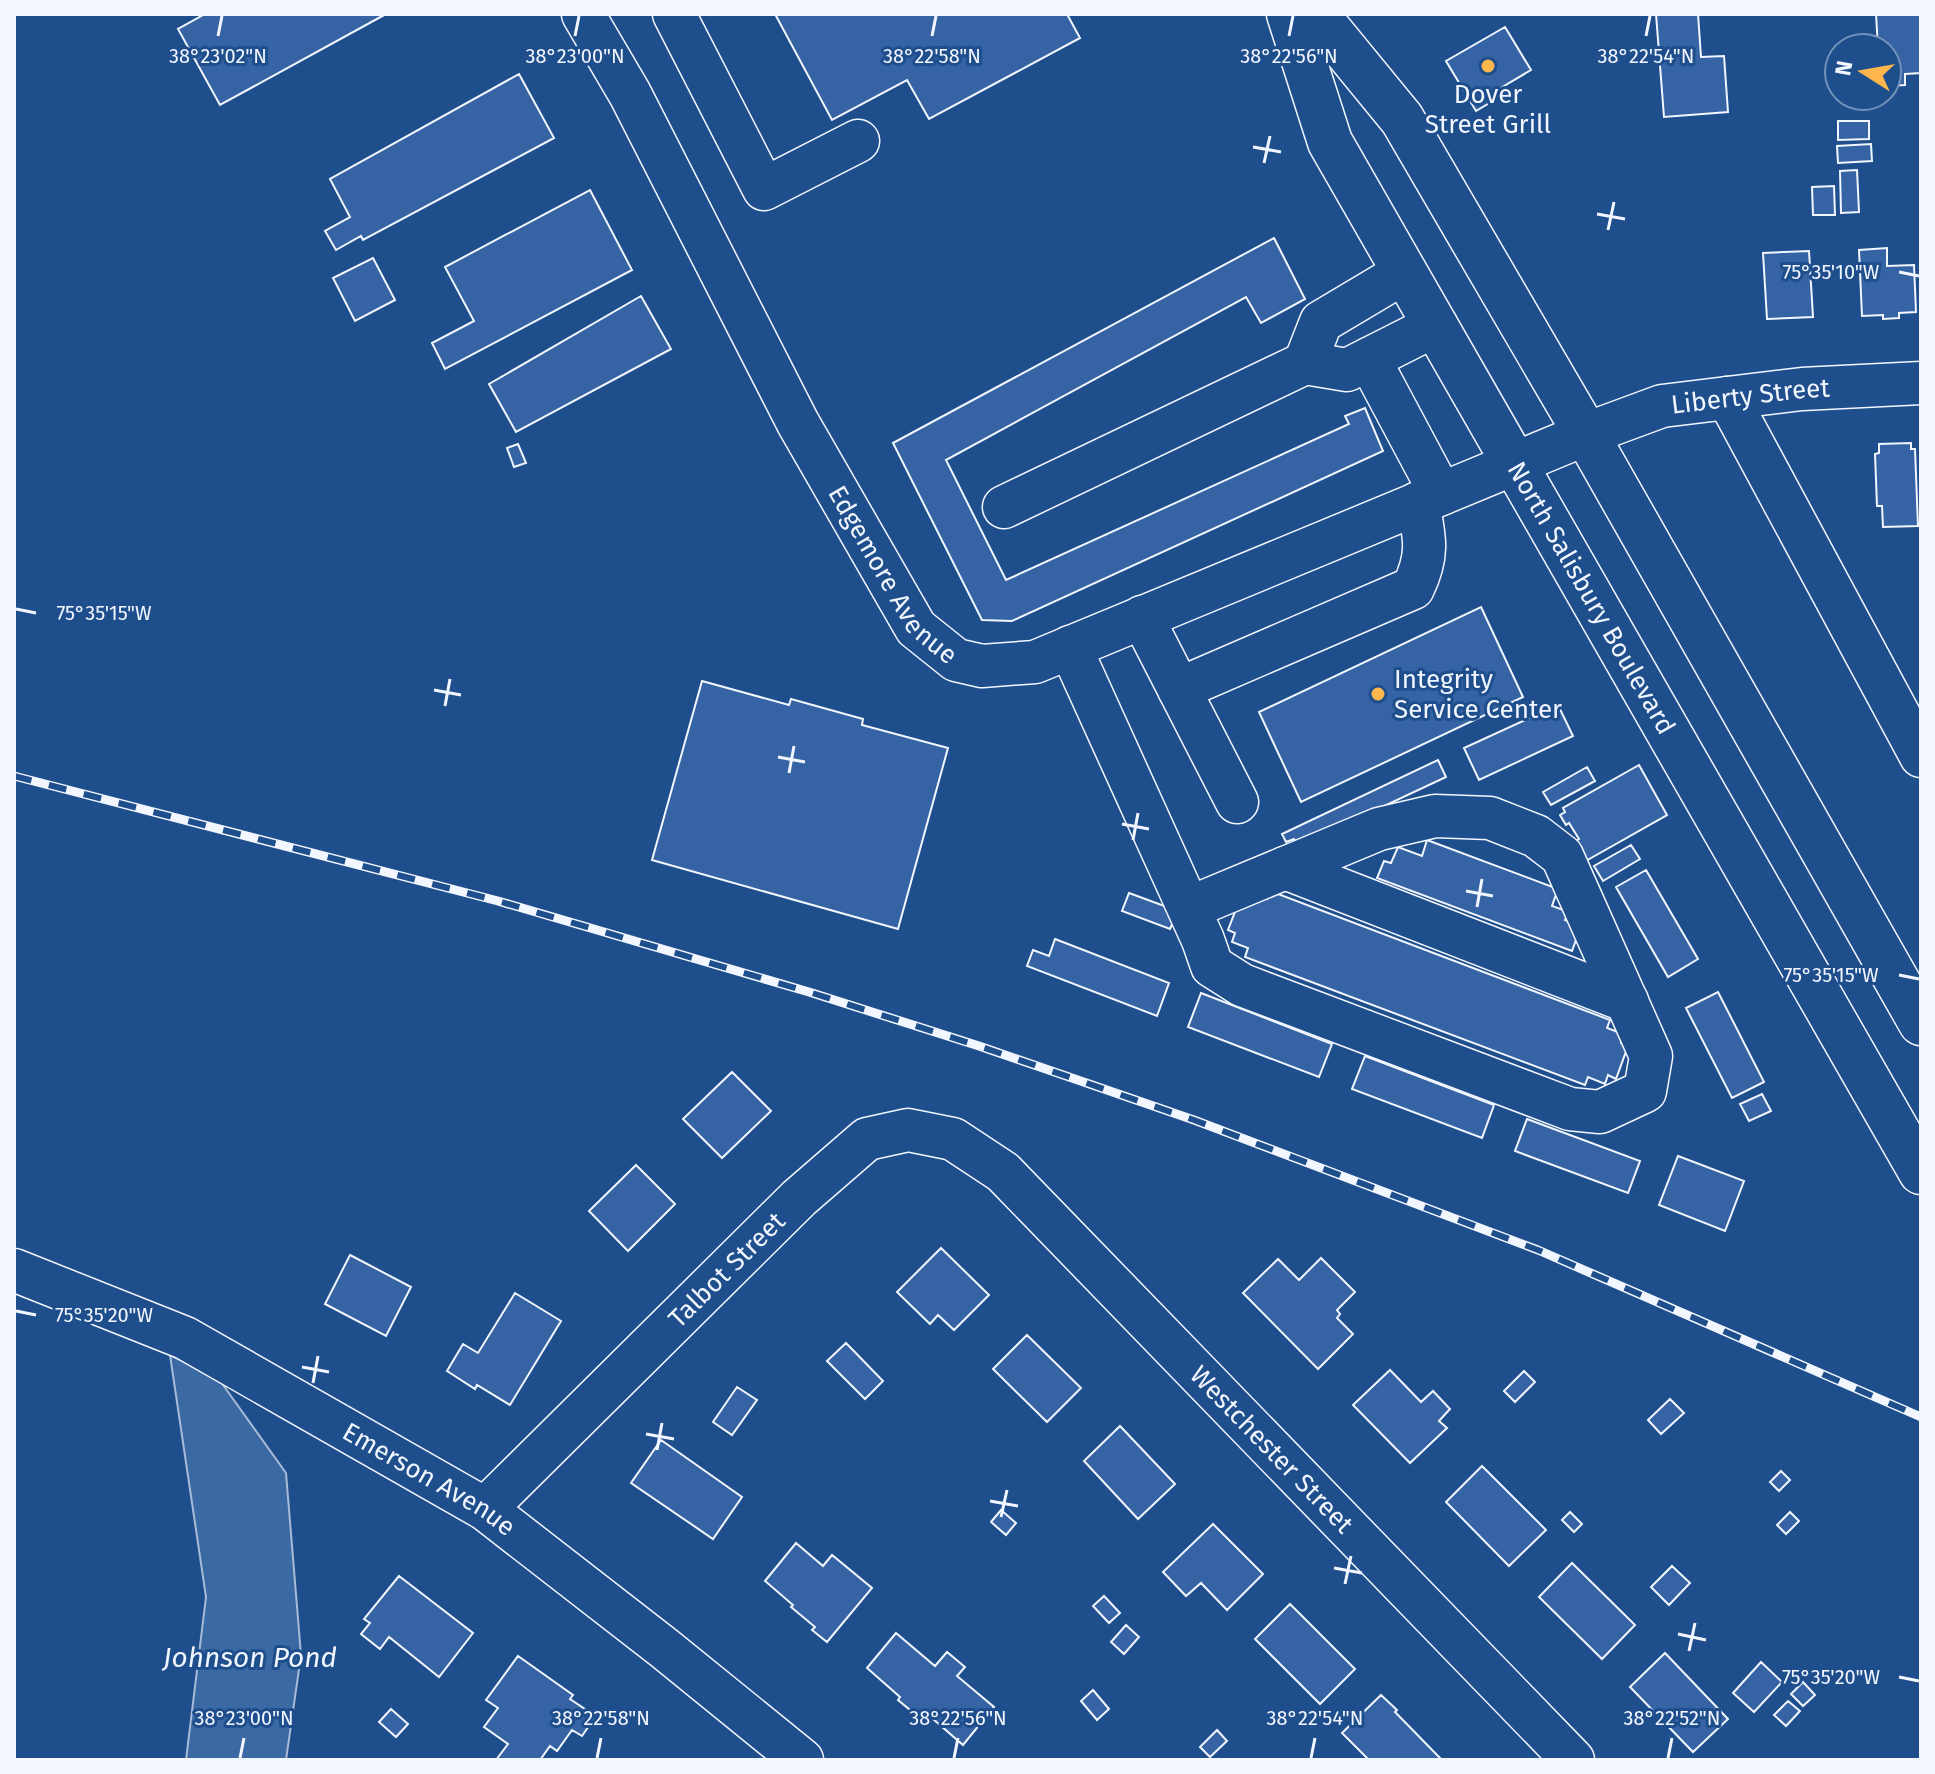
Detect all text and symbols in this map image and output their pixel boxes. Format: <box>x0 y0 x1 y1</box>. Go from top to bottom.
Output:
north arrow <box>1823 32 1903 112</box>
text: 38°23'02"N <box>169 44 267 68</box>
text: 38°23'00"N <box>525 44 625 68</box>
text: 38°22'58"N <box>883 44 981 68</box>
text: 38°22'56"N <box>1240 44 1338 68</box>
text: 38°22'54"N <box>1598 44 1694 68</box>
marker: Dover Street Grill <box>1479 57 1497 75</box>
text: N <box>1829 59 1859 78</box>
place label: Dover Street Grill <box>1425 79 1552 140</box>
text: 75°35'10"W <box>1783 260 1880 284</box>
street label: Liberty Street <box>1669 372 1831 420</box>
street label: North Salisbury Boulevard <box>1501 456 1682 740</box>
street label: Edgemore Avenue <box>822 480 964 670</box>
text: 75°35'15"W <box>56 601 152 625</box>
place label: Integrity Service Center <box>1394 664 1562 725</box>
marker: Integrity Service Center <box>1369 685 1387 703</box>
text: 75°35'15"W <box>1783 963 1879 987</box>
street label: Talbot Street <box>662 1205 792 1334</box>
text: 75°35'20"W <box>55 1303 153 1327</box>
street label: Westchester Street <box>1184 1359 1360 1540</box>
street label: Emerson Avenue <box>337 1416 522 1542</box>
water label: Johnson Pond <box>161 1641 337 1674</box>
text: 75°35'20"W <box>1782 1665 1880 1689</box>
text: 38°23'00"N <box>194 1706 294 1730</box>
text: 38°22'58"N <box>552 1706 650 1730</box>
text: 38°22'56"N <box>909 1706 1007 1730</box>
text: 38°22'54"N <box>1267 1706 1363 1730</box>
text: 38°22'52"N <box>1624 1706 1720 1730</box>

